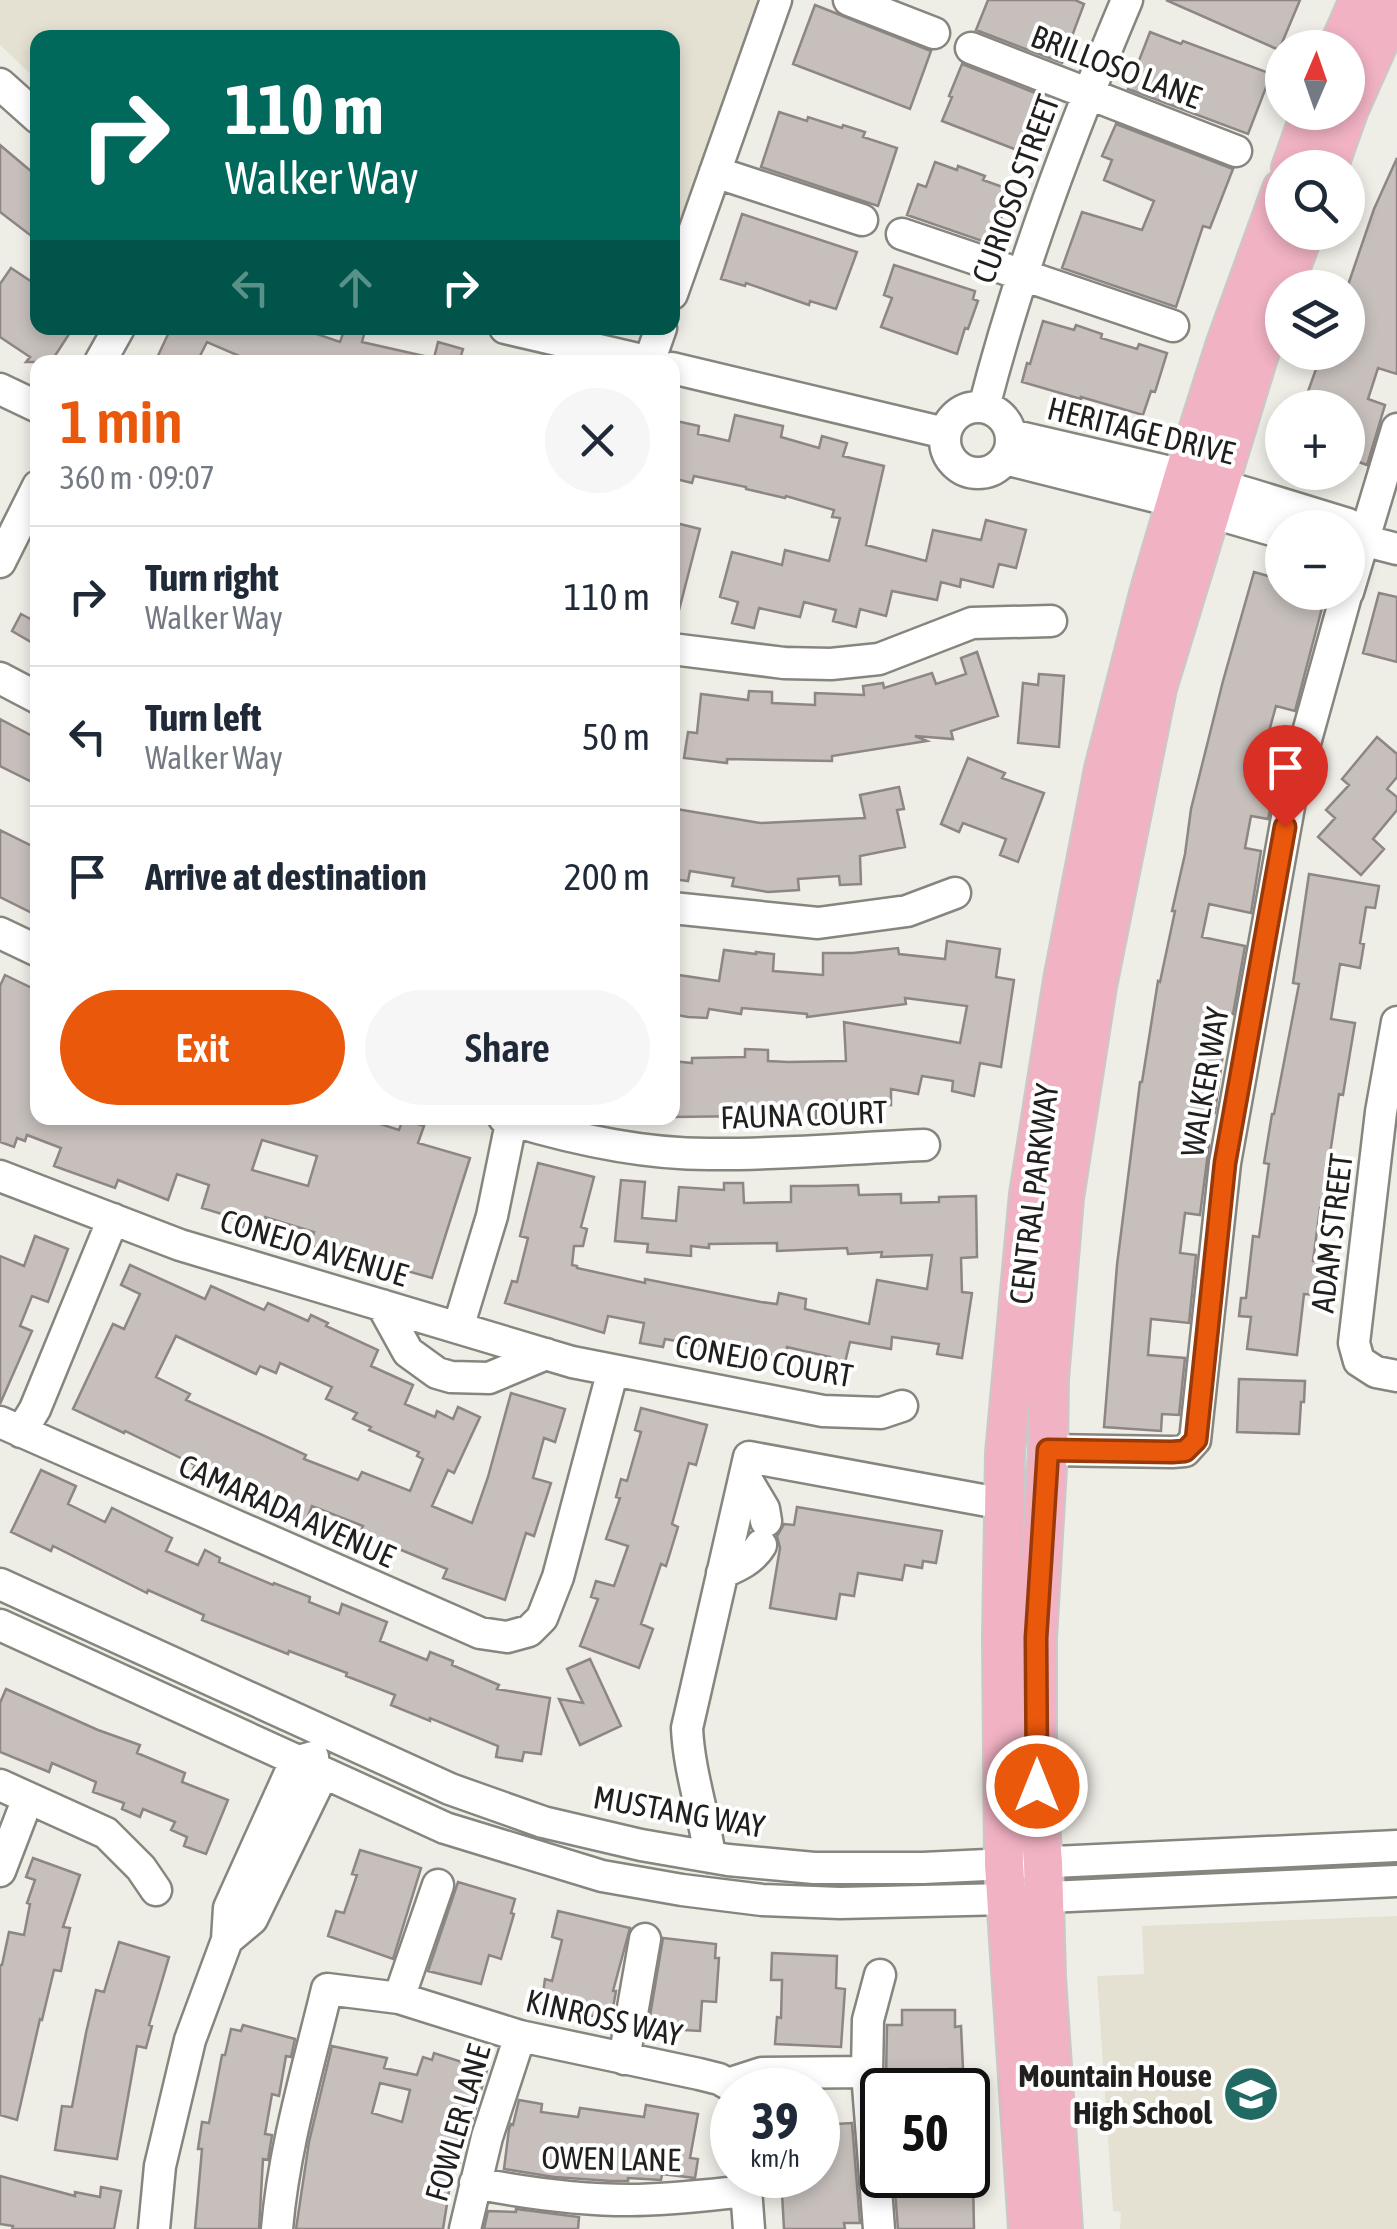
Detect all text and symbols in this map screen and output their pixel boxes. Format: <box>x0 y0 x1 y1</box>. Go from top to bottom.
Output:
street label: BRILLOSO LANE <box>1026 17 1207 116</box>
north arrow <box>1265 30 1365 130</box>
map controls <box>1265 30 1365 610</box>
text: 110 m <box>225 69 384 149</box>
icon: right <box>60 70 190 200</box>
street label: CURIOSO STREET <box>964 90 1067 288</box>
button: search <box>1265 150 1365 250</box>
text: Walker Way <box>225 152 419 204</box>
icon: left <box>223 260 278 315</box>
icon: ahead <box>328 260 383 315</box>
icon: right <box>433 260 488 315</box>
button: layers <box>1265 270 1365 370</box>
text: 1 min <box>60 387 183 456</box>
button: close <box>545 388 650 493</box>
street label: HERITAGE DRIVE <box>1044 389 1239 472</box>
button: + <box>1265 390 1365 490</box>
text: 360 m · 09:07 <box>60 459 215 496</box>
button: − <box>1265 510 1365 610</box>
text: Turn right <box>145 556 279 599</box>
icon: right <box>60 569 115 624</box>
text: 110 m <box>564 575 650 618</box>
text: Walker Way <box>145 599 283 636</box>
text: Turn left <box>145 696 261 739</box>
icon: left <box>60 709 115 764</box>
text: 50 m <box>582 715 650 758</box>
pin <box>1243 725 1328 828</box>
text: Walker Way <box>145 739 283 776</box>
icon: arrive <box>1258 740 1313 795</box>
icon: arrive <box>60 849 115 904</box>
text: Arrive at destination <box>145 855 427 898</box>
text: 200 m <box>564 855 650 898</box>
button: Exit <box>60 990 345 1105</box>
button: Share <box>365 990 650 1105</box>
street label: WALKER WAY <box>1173 1004 1236 1160</box>
street label: CENTRAL PARKWAY <box>1002 1081 1065 1306</box>
street label: FAUNA COURT <box>720 1093 888 1136</box>
street label: ADAM STREET <box>1303 1151 1360 1315</box>
street label: CONEJO AVENUE <box>216 1201 413 1294</box>
street label: CONEJO COURT <box>672 1327 856 1394</box>
street label: CAMARADA AVENUE <box>173 1446 401 1575</box>
position arrow <box>985 1734 1089 1838</box>
street label: MUSTANG WAY <box>591 1778 768 1845</box>
street label: KINROSS WAY <box>522 1982 687 2054</box>
street label: FOWLER LANE <box>417 2040 498 2206</box>
place label: Mountain House High School <box>1018 2057 1213 2131</box>
school or university icon: Mountain House High School <box>1221 2064 1281 2124</box>
speed limit sign: 50 <box>860 2068 990 2198</box>
text: 39 <box>751 2092 798 2150</box>
street label: OWEN LANE <box>541 2139 681 2178</box>
text: km/h <box>750 2144 800 2172</box>

